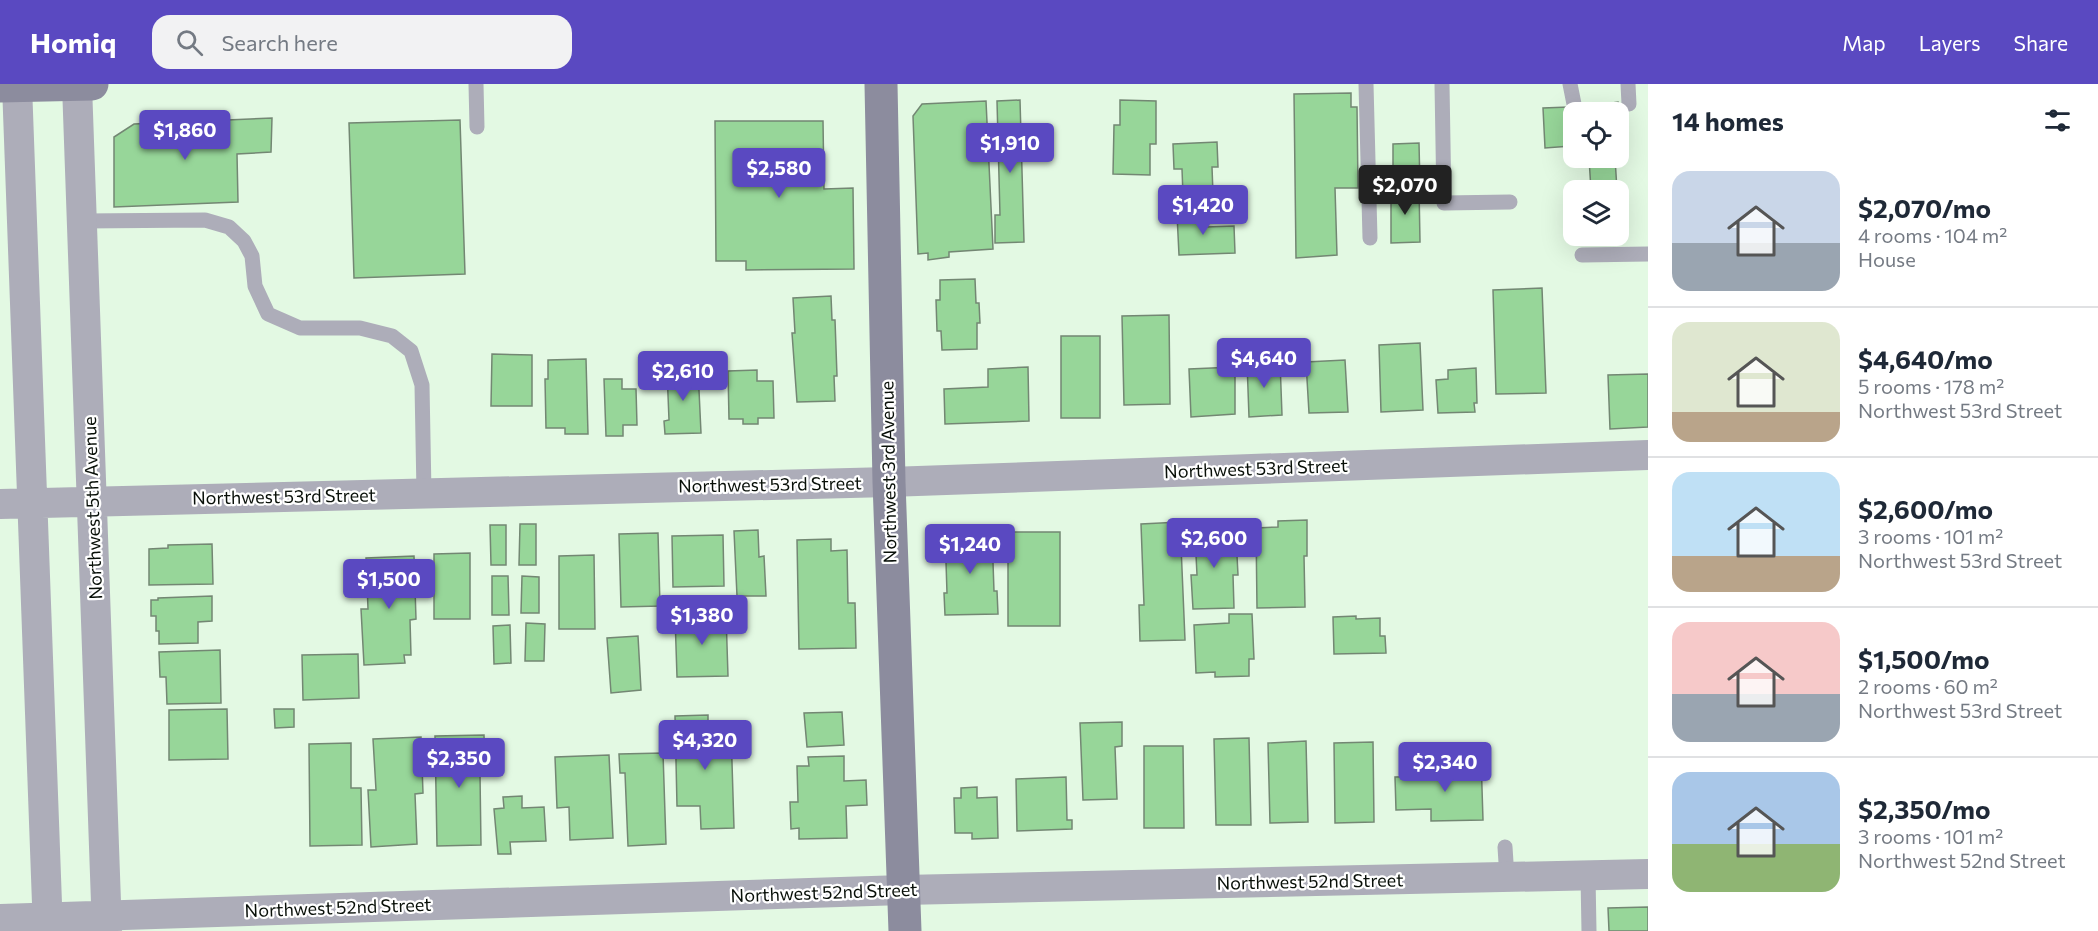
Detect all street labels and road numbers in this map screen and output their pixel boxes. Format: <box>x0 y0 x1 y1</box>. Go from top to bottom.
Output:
street label: Northwest 3rd Avenue <box>875 381 901 563</box>
street label: Northwest 5th Avenue <box>78 416 106 600</box>
street label: Northwest 53rd Street <box>1164 454 1348 482</box>
street label: Northwest 53rd Street <box>678 471 862 497</box>
street label: Northwest 53rd Street <box>192 483 376 509</box>
street label: Northwest 52nd Street <box>1216 868 1404 894</box>
street label: Northwest 52nd Street <box>730 878 918 906</box>
street label: Northwest 52nd Street <box>244 893 432 921</box>

